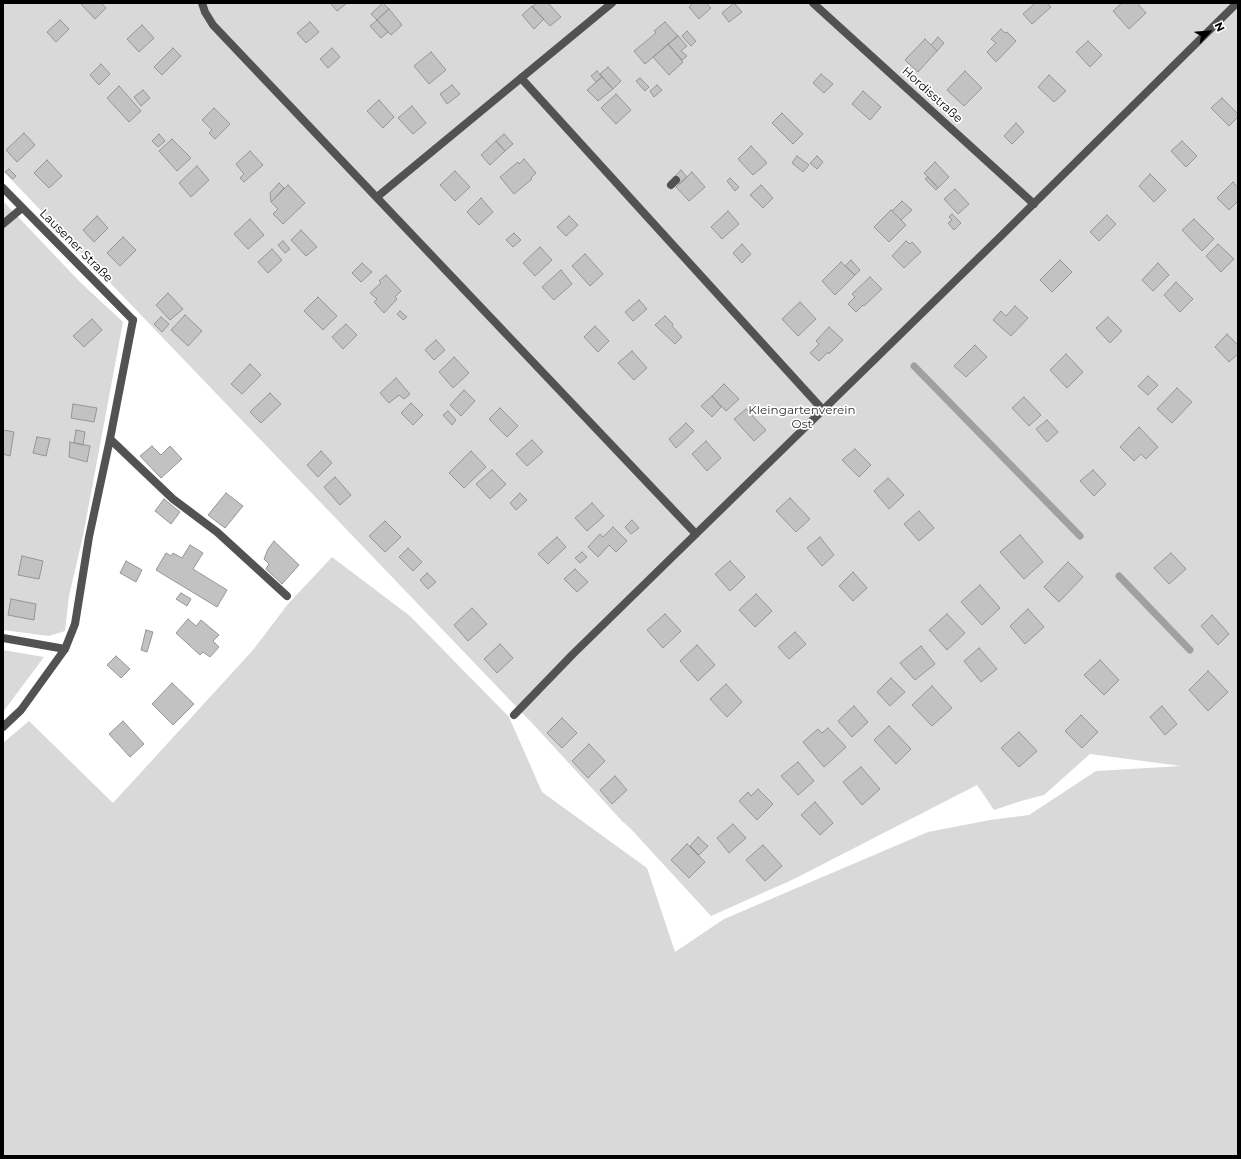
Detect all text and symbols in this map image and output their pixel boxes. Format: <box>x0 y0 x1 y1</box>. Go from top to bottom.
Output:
north arrow <box>1189 12 1229 52</box>
text: N <box>1212 20 1228 34</box>
street label: Hordisstraße <box>899 64 965 126</box>
street label: Lausener Straße <box>36 206 116 286</box>
park label: Kleingartenverein Ost <box>748 403 856 431</box>

